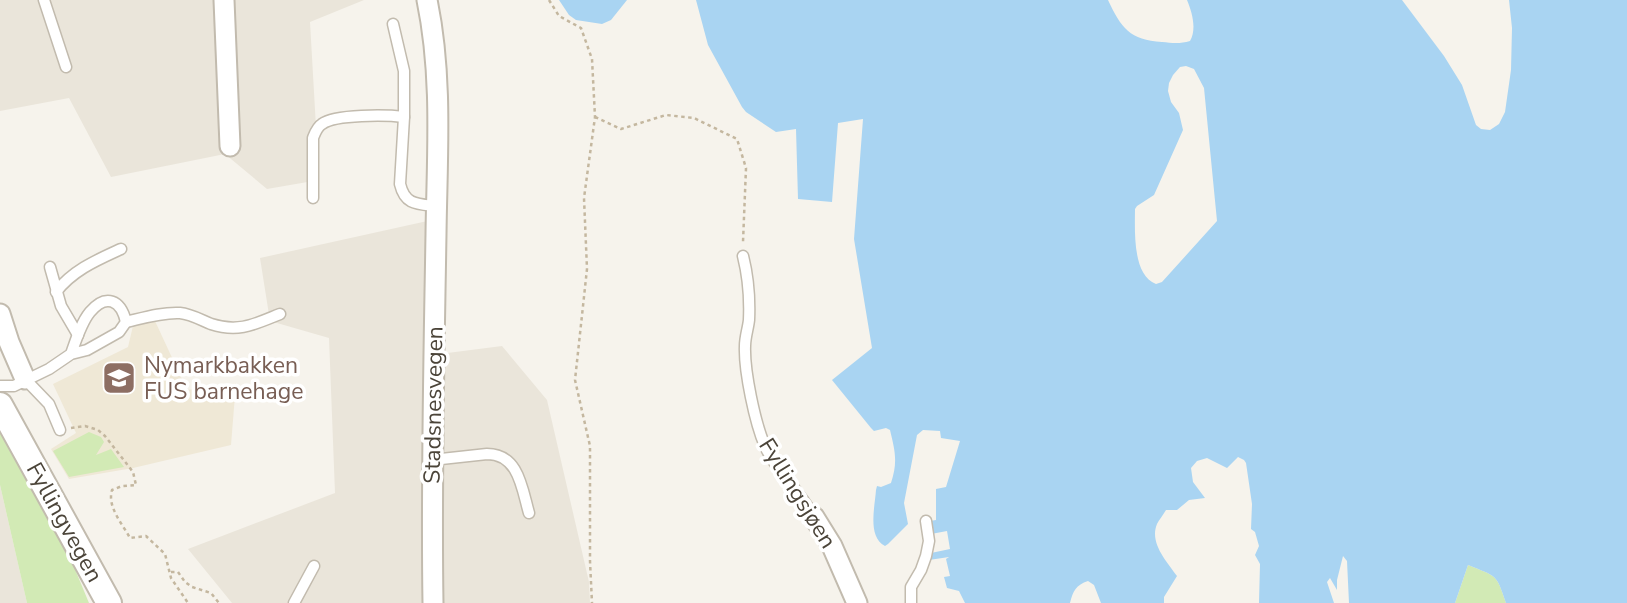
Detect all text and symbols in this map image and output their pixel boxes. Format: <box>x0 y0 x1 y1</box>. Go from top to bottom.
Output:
street label: Stadsnesvegen <box>417 326 450 484</box>
place label: Nymarkbakken FUS barnehage <box>144 350 304 407</box>
school or university icon: Nymarkbakken FUS barnehage <box>100 359 138 397</box>
street label: Fyllingsjøen <box>751 432 844 554</box>
street label: Fyllingvegen <box>19 457 110 588</box>

